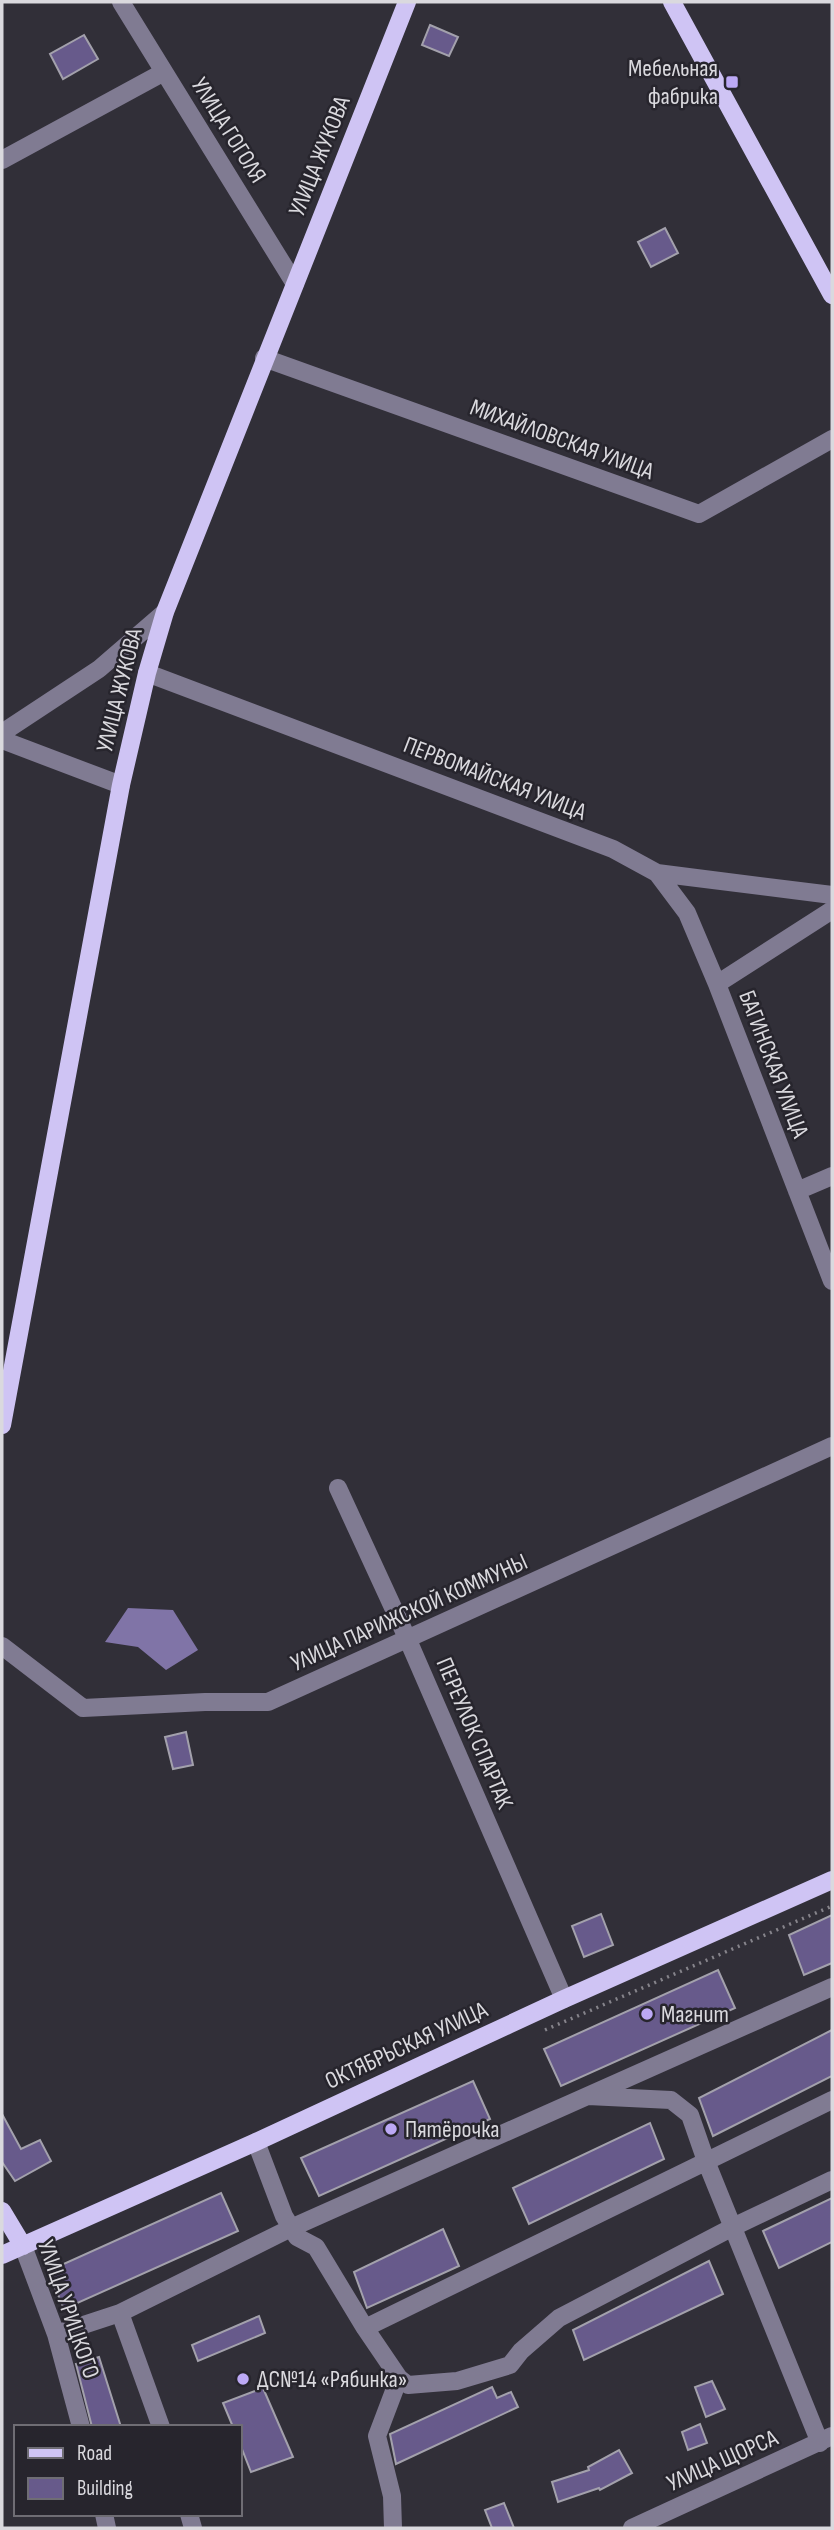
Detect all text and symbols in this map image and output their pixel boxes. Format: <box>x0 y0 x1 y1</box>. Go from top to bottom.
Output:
place label: Мебельная фабрика <box>628 54 718 111</box>
street label: УЛИЦА ГОГОЛЯ <box>185 72 272 188</box>
marker: Мебельная фабрика <box>724 74 740 90</box>
street label: УЛИЦА ЖУКОВА <box>282 91 357 220</box>
street label: МИХАЙЛОВСКАЯ УЛИЦА <box>466 393 658 486</box>
street label: УЛИЦА ЖУКОВА <box>90 624 149 755</box>
street label: ПЕРВОМАЙСКАЯ УЛИЦА <box>399 730 591 827</box>
street label: БАГИНСКАЯ УЛИЦА <box>732 986 815 1143</box>
street label: УЛИЦА ПАРИЖСКОЙ КОММУНЫ <box>286 1547 532 1678</box>
street label: ПЕРЕУЛОК СПАРТАК <box>430 1653 520 1813</box>
street label: ОКТЯБРЬСКАЯ УЛИЦА <box>320 1995 493 2096</box>
place label: Магнит <box>661 2000 729 2029</box>
marker: Магнит <box>639 2006 655 2022</box>
place label: Пятёрочка <box>405 2115 499 2144</box>
marker: Пятёрочка <box>383 2121 399 2137</box>
street label: УЛИЦА УРИЦКОГО <box>31 2236 106 2382</box>
place label: ДС№14 «Рябинка» <box>257 2365 407 2394</box>
marker: ДС№14 «Рябинка» <box>235 2371 251 2387</box>
street label: УЛИЦА ЩОРСА <box>662 2423 783 2498</box>
legend <box>14 2425 242 2516</box>
text: Road <box>77 2441 112 2466</box>
text: Building <box>77 2476 133 2501</box>

